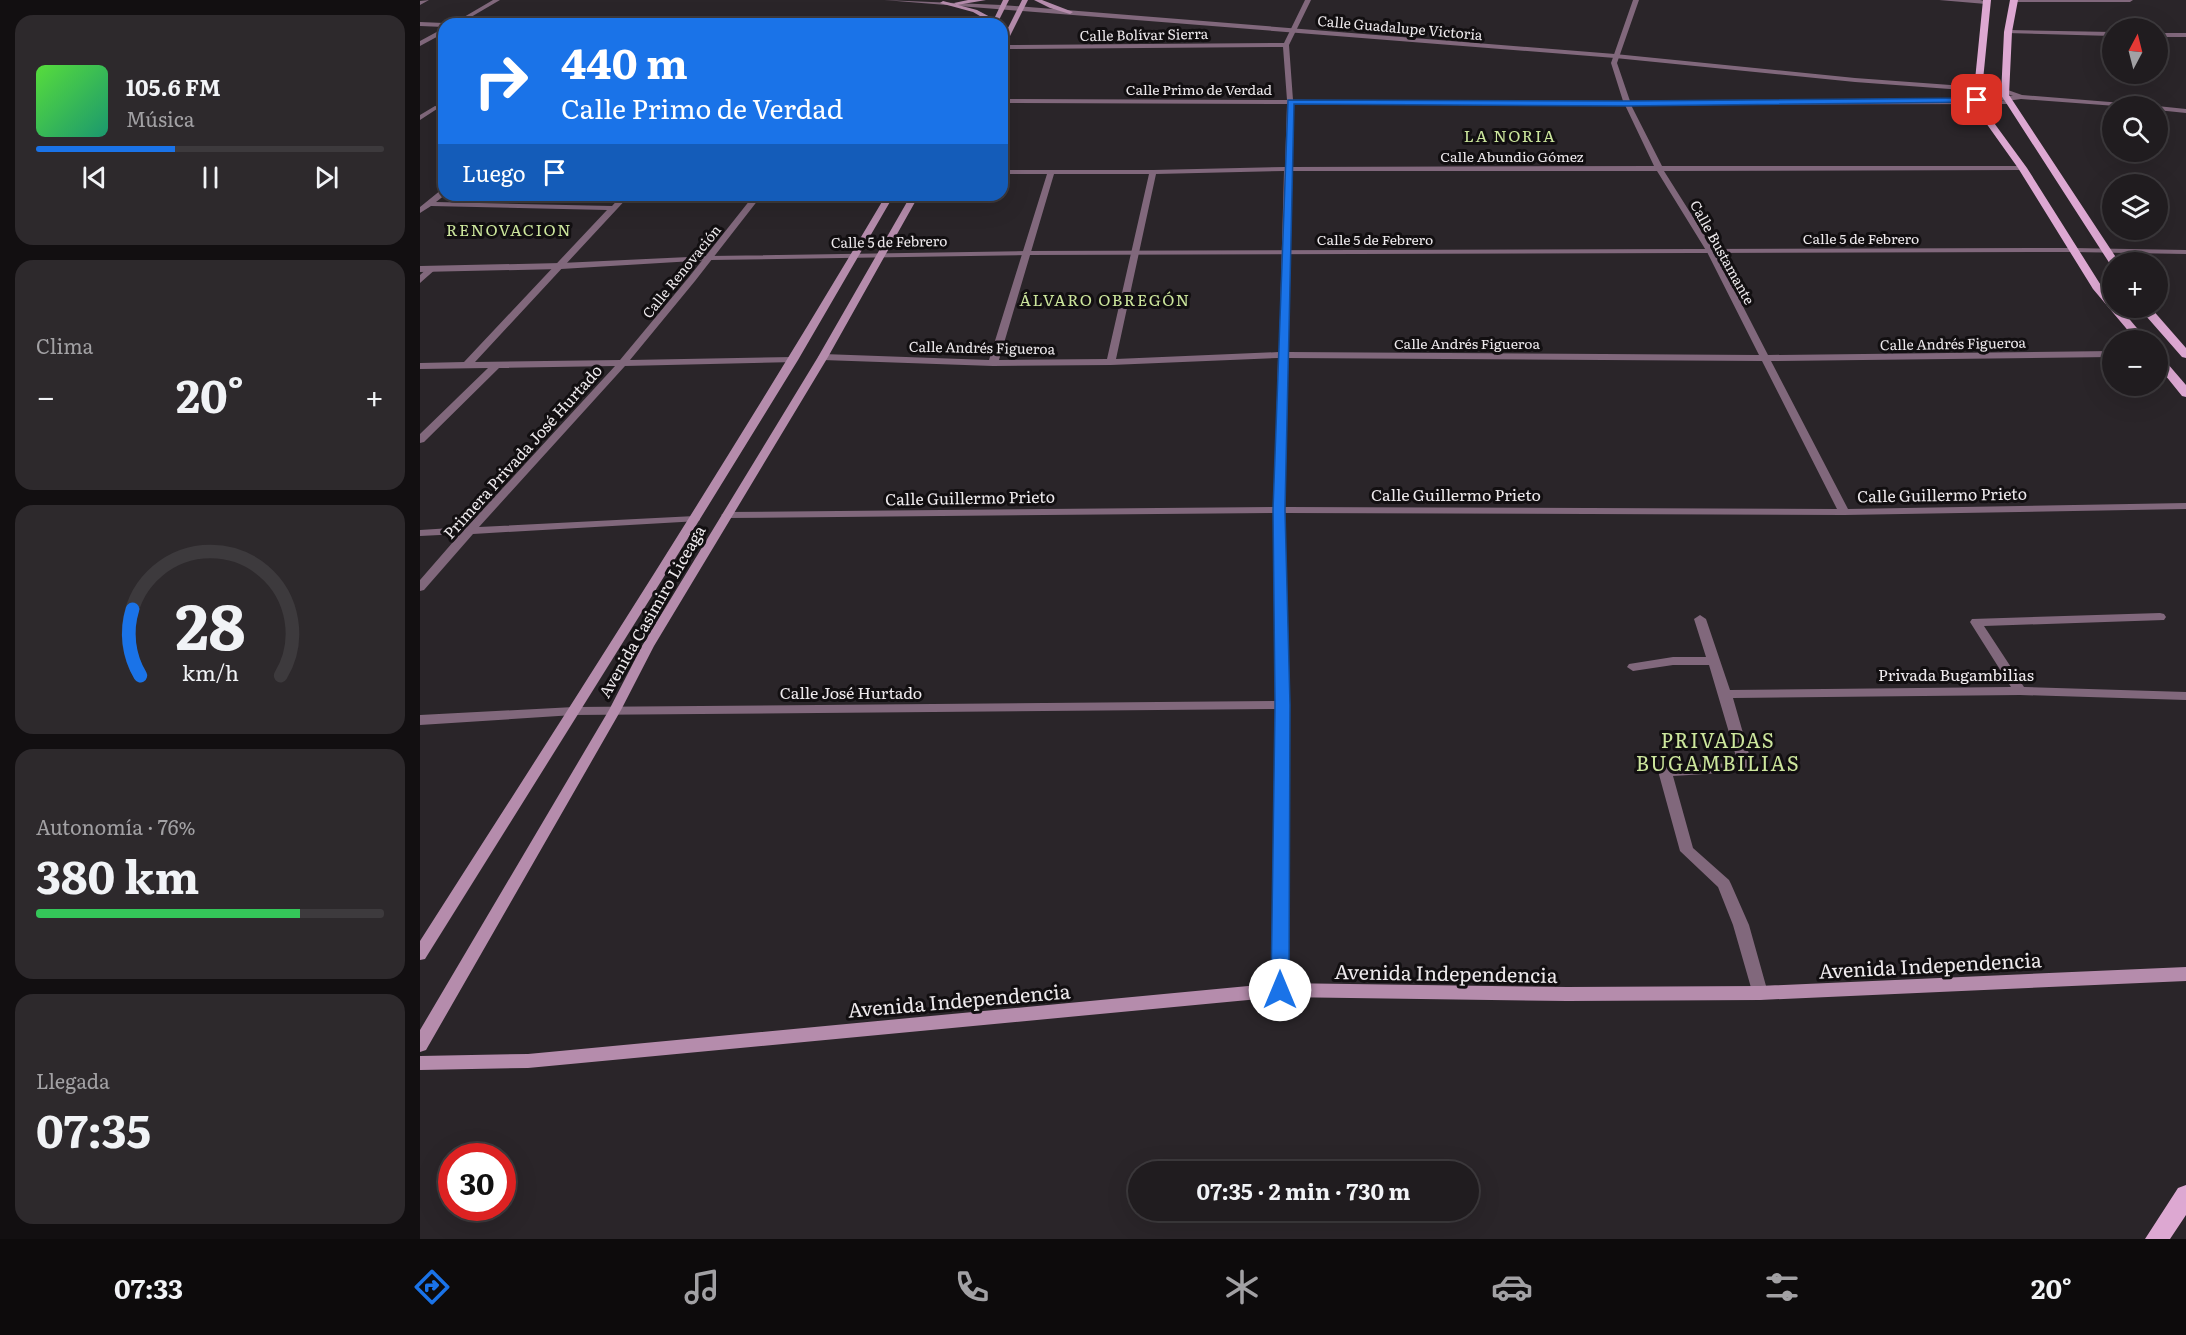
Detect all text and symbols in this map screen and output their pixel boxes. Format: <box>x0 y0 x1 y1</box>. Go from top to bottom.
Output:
street label: Calle Guadalupe Victoria <box>1317 10 1484 44</box>
north arrow <box>2102 18 2168 84</box>
map controls <box>2102 18 2168 396</box>
street label: Calle Bolívar Sierra <box>1080 23 1209 45</box>
text: 440 m <box>561 30 688 92</box>
icon: right <box>462 42 540 120</box>
text: 105.6 FM <box>126 70 221 103</box>
pin <box>1951 74 2002 125</box>
street label: Calle Primo de Verdad <box>1126 79 1273 99</box>
icon: arrive <box>1960 83 1993 116</box>
text: Calle Primo de Verdad <box>561 87 843 127</box>
button: search <box>2102 96 2168 162</box>
text: Música <box>126 103 195 133</box>
district label: LA NORIA <box>1464 123 1556 147</box>
street label: Calle Abundio Gómez <box>1440 146 1584 166</box>
text: Luego <box>462 156 526 189</box>
icon: arrive <box>538 156 571 189</box>
icon: previous <box>78 161 111 194</box>
icon: pause <box>194 161 227 194</box>
icon: next <box>310 161 343 194</box>
button: layers <box>2102 174 2168 240</box>
street label: Calle Bustamante <box>1686 196 1760 308</box>
district label: RENOVACION <box>446 217 572 241</box>
street label: Calle Renovación <box>637 220 725 322</box>
street label: Calle 5 de Febrero <box>1803 228 1919 248</box>
street label: Calle 5 de Febrero <box>1317 229 1433 249</box>
street label: Calle 5 de Febrero <box>831 230 947 252</box>
button: + <box>2102 252 2168 318</box>
district label: ÁLVARO OBREGÓN <box>1019 287 1191 311</box>
text: Clima <box>36 330 93 360</box>
button: − <box>2102 330 2168 396</box>
street label: Calle Andrés Figueroa <box>1880 332 2027 354</box>
street label: Calle Andrés Figueroa <box>1394 333 1541 353</box>
street label: Calle Andrés Figueroa <box>909 336 1056 358</box>
street label: Primera Privada José Hurtado <box>437 358 607 544</box>
text: 20° <box>176 360 244 427</box>
text: − <box>36 370 55 419</box>
text: + <box>365 370 384 419</box>
street label: Calle Guillermo Prieto <box>1857 481 2027 507</box>
street label: Calle Guillermo Prieto <box>1371 482 1541 506</box>
street label: Calle Guillermo Prieto <box>885 484 1055 510</box>
street label: Avenida Casimiro Liceaga <box>592 520 711 702</box>
text: 28 <box>175 578 245 670</box>
text: km/h <box>181 657 239 689</box>
street label: Privada Bugambilias <box>1878 662 2034 686</box>
street label: Calle José Hurtado <box>780 680 922 704</box>
district label: PRIVADAS BUGAMBILIAS <box>1636 724 1800 777</box>
text: Autonomía · 76% <box>36 811 196 841</box>
text: 380 km <box>36 841 199 908</box>
street label: Avenida Independencia <box>1818 943 2042 985</box>
street label: Avenida Independencia <box>1334 955 1558 989</box>
position arrow <box>1248 958 1312 1022</box>
street label: Avenida Independencia <box>846 974 1072 1024</box>
text: Llegada <box>36 1065 110 1095</box>
text: 07:35 <box>36 1095 151 1162</box>
speed limit sign: 30 <box>438 1143 516 1221</box>
text: 07:35 · 2 min · 730 m <box>1197 1174 1410 1207</box>
icon: directions <box>411 1266 453 1308</box>
icon: music <box>681 1266 723 1308</box>
icon: phone <box>951 1266 993 1308</box>
icon: climate <box>1221 1266 1263 1308</box>
icon: car <box>1491 1266 1533 1308</box>
icon: filters <box>1761 1266 1803 1308</box>
text: 07:33 <box>114 1267 183 1307</box>
text: 20° <box>2031 1267 2072 1307</box>

